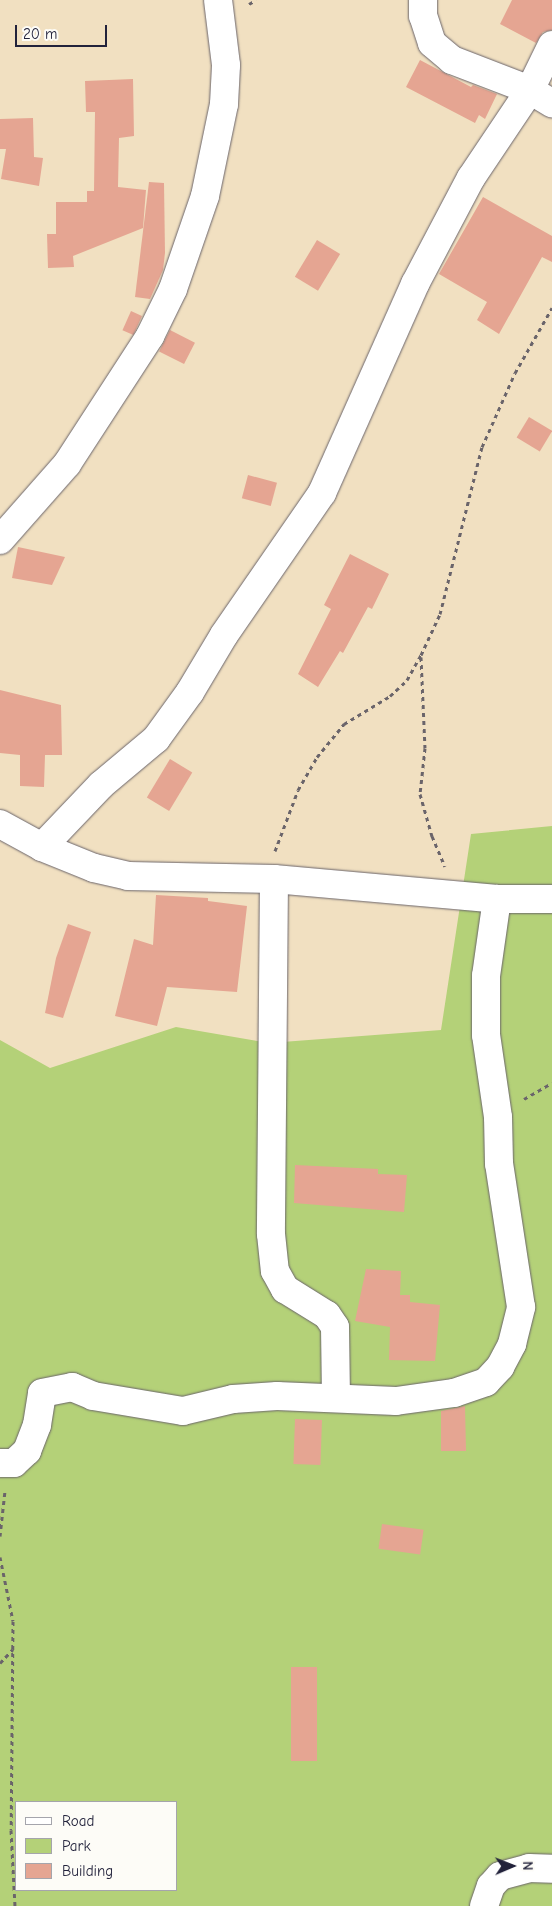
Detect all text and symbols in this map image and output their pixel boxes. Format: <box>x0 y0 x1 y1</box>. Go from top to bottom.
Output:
scale bar <box>18 15 110 47</box>
text: 20 m <box>23 25 57 43</box>
legend <box>15 1801 178 1891</box>
text: Road <box>62 1812 94 1830</box>
text: Park <box>62 1837 91 1855</box>
north arrow <box>487 1841 537 1891</box>
text: N <box>519 1861 536 1870</box>
text: Building <box>62 1862 113 1880</box>

